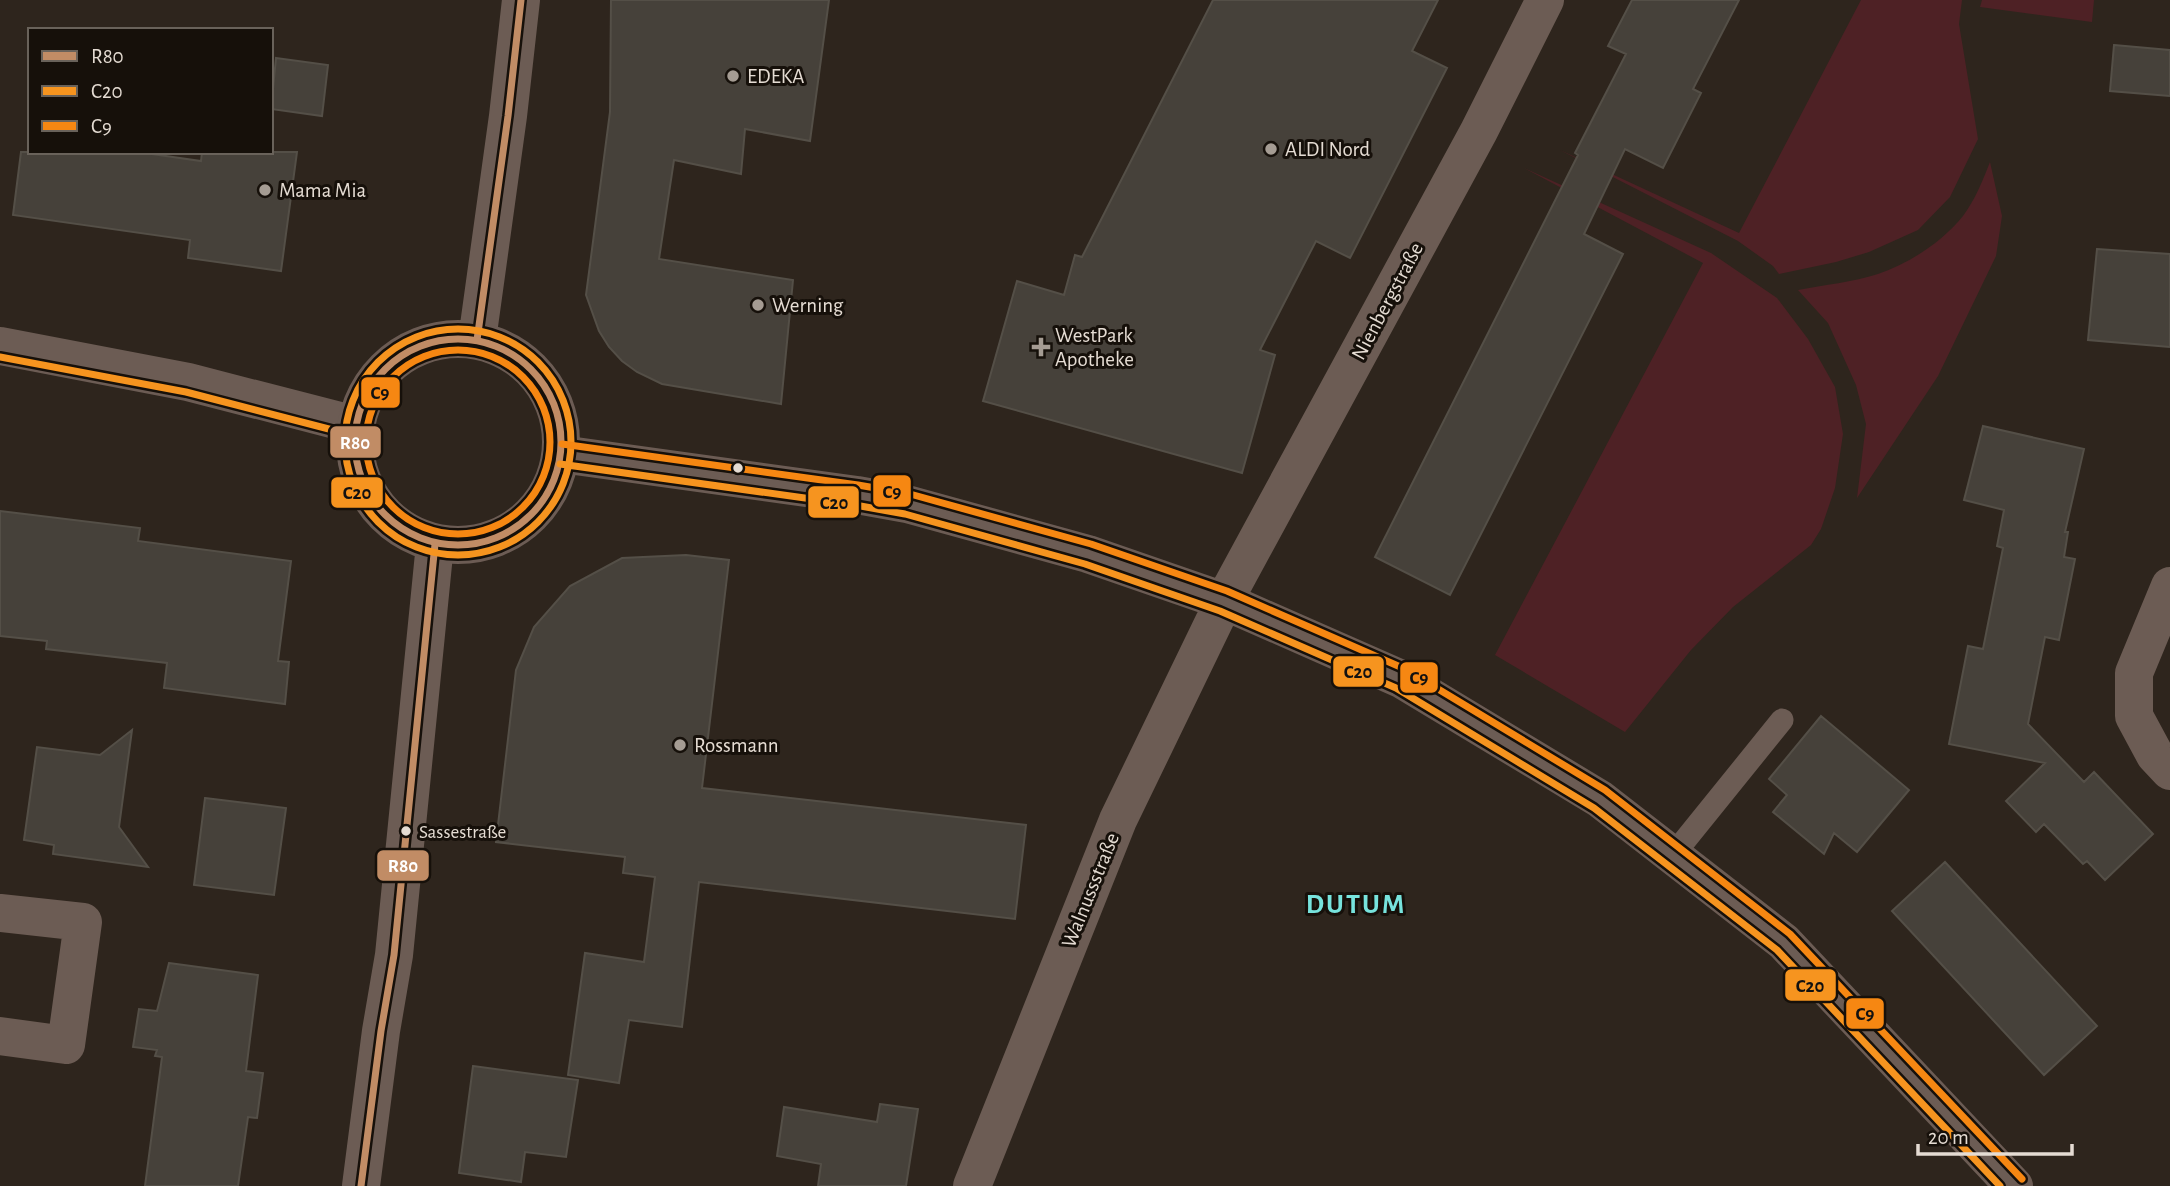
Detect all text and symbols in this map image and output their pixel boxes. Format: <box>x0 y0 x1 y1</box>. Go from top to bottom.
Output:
legend <box>28 28 273 154</box>
text: R80 <box>91 46 124 67</box>
place label: EDEKA <box>747 66 804 87</box>
marker: EDEKA <box>725 68 741 84</box>
text: C20 <box>91 81 123 102</box>
text: C9 <box>91 116 112 137</box>
place label: ALDI Nord <box>1285 139 1370 160</box>
marker: ALDI Nord <box>1263 141 1279 157</box>
place label: Mama Mia <box>279 180 366 201</box>
marker: Mama Mia <box>257 182 273 198</box>
street label: Nienbergstraße <box>1348 239 1427 363</box>
place label: Werning <box>772 295 844 316</box>
marker: Werning <box>750 297 766 313</box>
place label: WestPark Apotheke <box>1055 325 1134 370</box>
marker: WestPark Apotheke <box>1033 339 1049 355</box>
line badge: C9 <box>360 376 401 409</box>
text: C9 <box>370 384 390 403</box>
line badge: R80 <box>329 425 382 459</box>
text: R80 <box>340 434 370 453</box>
unlabelled marker <box>731 461 745 475</box>
line badge: C9 <box>872 474 912 508</box>
line badge: C20 <box>330 476 384 509</box>
text: C9 <box>882 483 902 502</box>
text: C20 <box>343 484 371 503</box>
line badge: C20 <box>807 485 860 519</box>
text: C20 <box>820 494 848 513</box>
line badge: C20 <box>1332 655 1385 688</box>
line badge: C9 <box>1399 661 1439 694</box>
text: C20 <box>1344 663 1372 682</box>
text: C9 <box>1409 669 1429 688</box>
place label: Rossmann <box>694 735 779 756</box>
marker: Rossmann <box>672 737 688 753</box>
place label: Sassestraße <box>419 823 506 842</box>
marker: Sassestraße <box>399 824 413 838</box>
street label: Walnussstraße <box>1058 830 1123 951</box>
line badge: R80 <box>376 849 430 882</box>
text: R80 <box>388 857 418 876</box>
district label: DUTUM <box>1306 891 1406 919</box>
line badge: C20 <box>1784 968 1837 1002</box>
text: C20 <box>1796 977 1824 996</box>
line badge: C9 <box>1845 997 1885 1030</box>
text: C9 <box>1855 1005 1875 1024</box>
scale bar <box>1918 1112 2072 1156</box>
text: 20 m <box>1928 1127 1969 1148</box>

